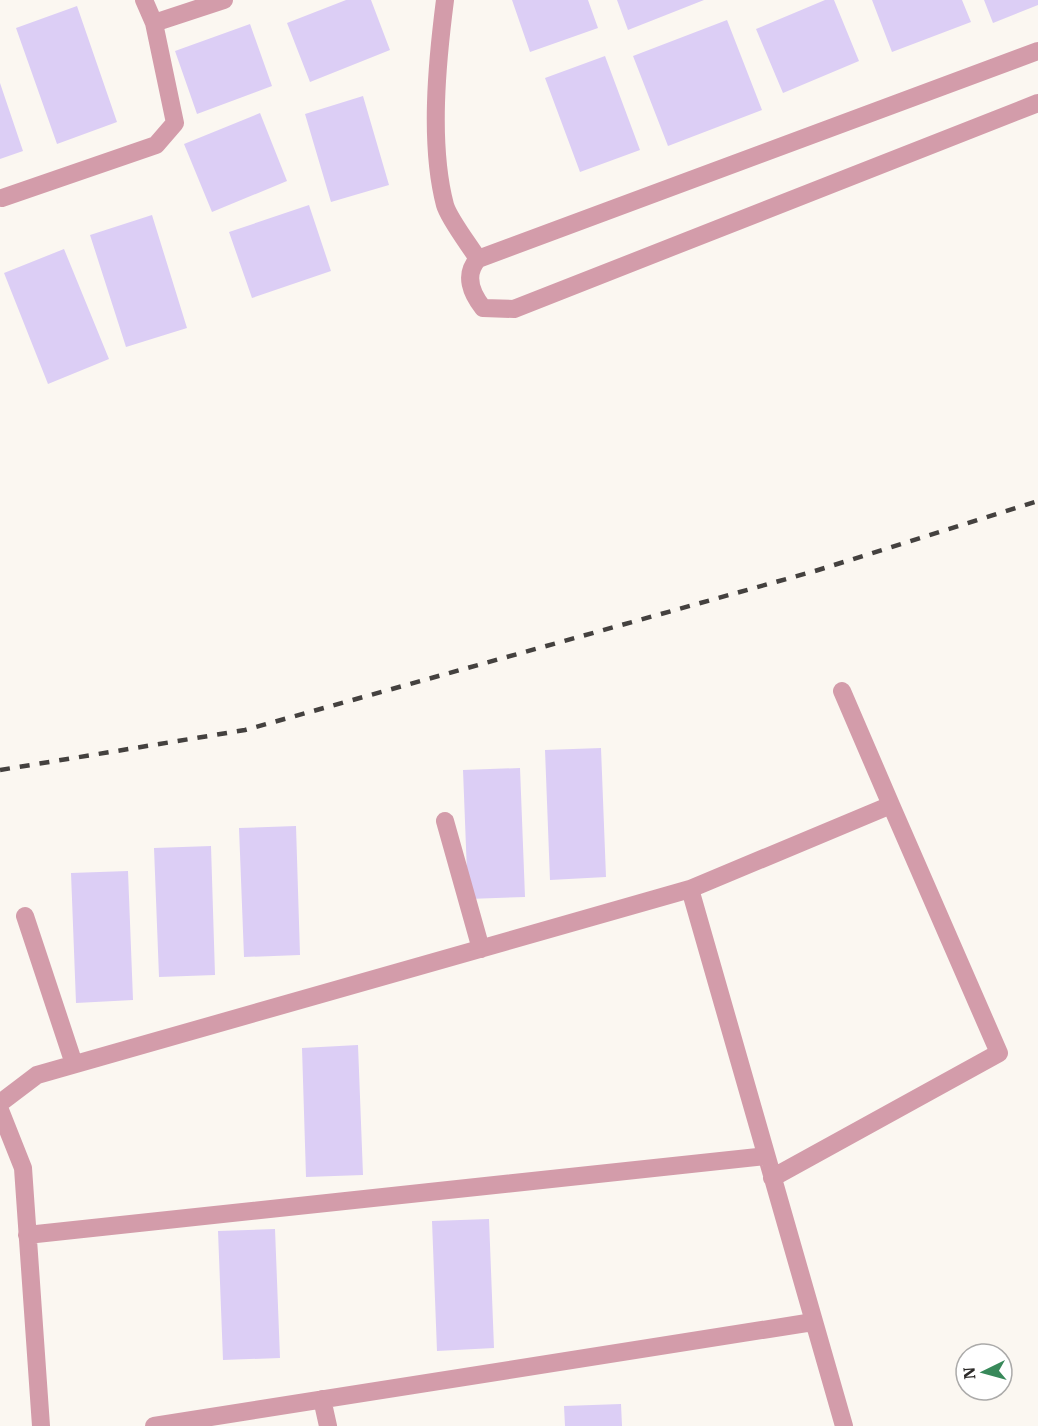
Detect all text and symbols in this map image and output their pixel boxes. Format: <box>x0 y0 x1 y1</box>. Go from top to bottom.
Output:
north arrow <box>954 1342 1014 1402</box>
text: N <box>959 1366 980 1380</box>

